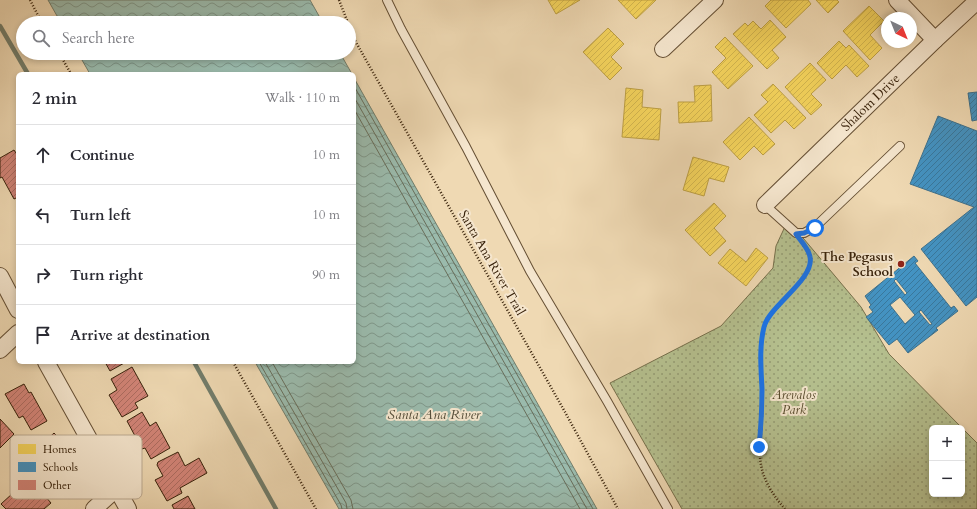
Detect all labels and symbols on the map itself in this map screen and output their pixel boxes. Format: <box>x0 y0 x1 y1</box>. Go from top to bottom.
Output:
north arrow <box>881 12 917 48</box>
street label: Shalom Drive <box>837 70 904 135</box>
street label: Santa Ana River Trail <box>455 207 530 320</box>
route start <box>806 219 824 237</box>
place label: The Pegasus School <box>821 248 893 281</box>
marker: The Pegasus School <box>896 259 906 269</box>
park label: Arevalos Park <box>771 386 817 419</box>
water label: Santa Ana River <box>388 405 481 424</box>
legend <box>10 435 142 499</box>
route end <box>750 438 768 456</box>
text: Homes <box>43 442 76 457</box>
text: Schools <box>43 460 78 475</box>
text: Other <box>43 478 72 493</box>

